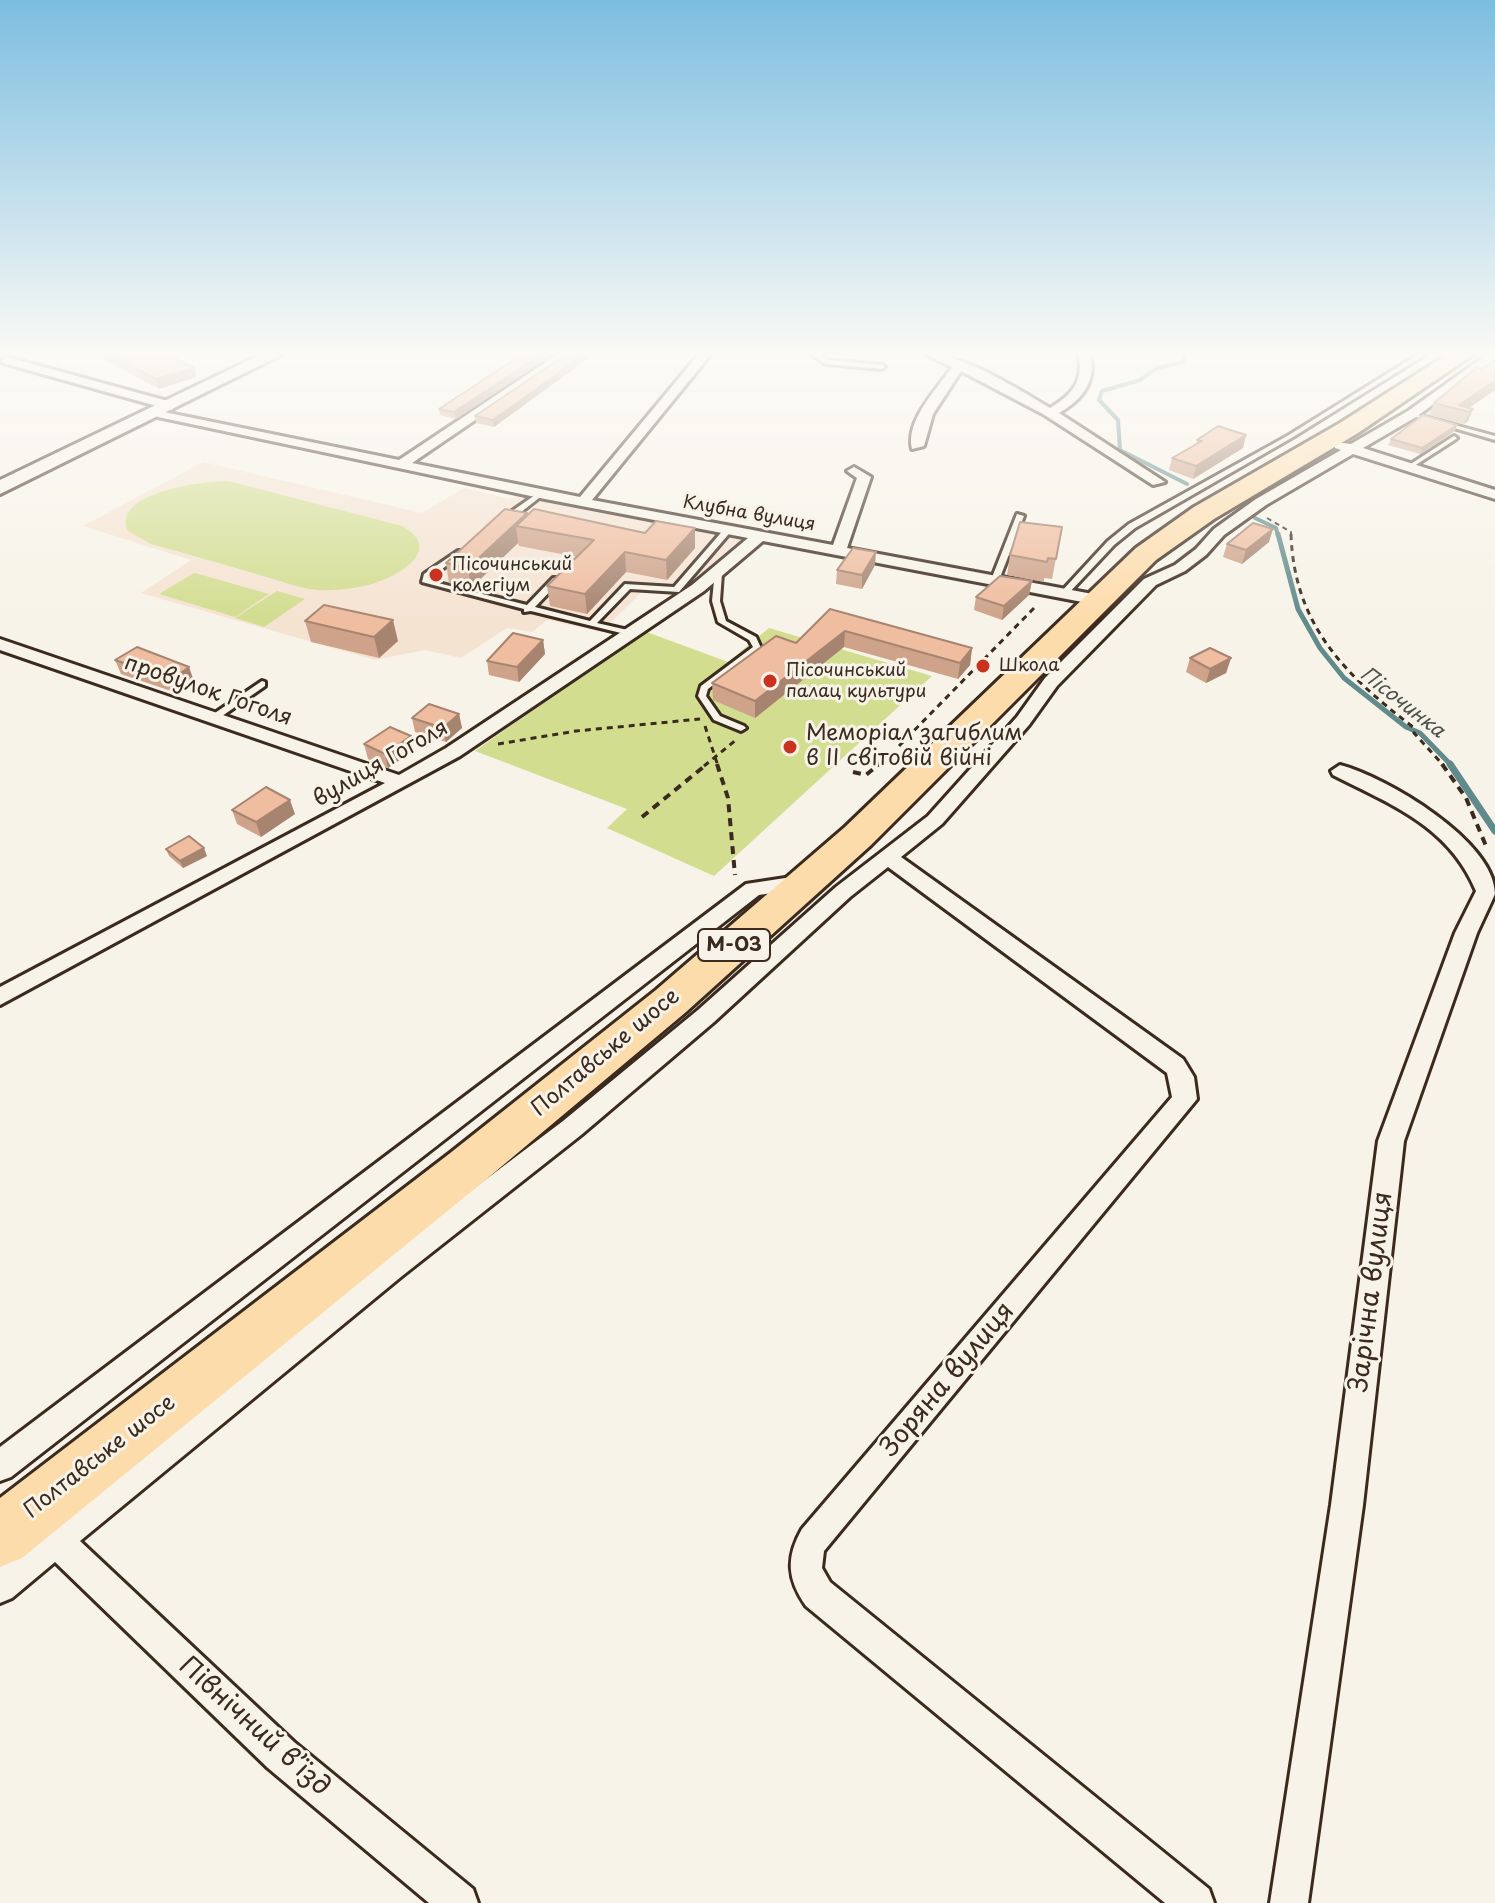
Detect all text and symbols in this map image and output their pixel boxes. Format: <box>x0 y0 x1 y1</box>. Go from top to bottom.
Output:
street label: Клубна вулиця <box>681 492 817 536</box>
place label: Пісочинський колегіум <box>452 554 572 596</box>
marker: Пісочинський колегіум <box>427 566 445 584</box>
street label: провулок Гоголя <box>121 650 295 732</box>
place label: Школа <box>999 655 1059 677</box>
marker: Школа <box>974 657 992 675</box>
place label: Пісочинський палац культури <box>786 660 926 702</box>
water label: Пісочинка <box>1355 663 1449 743</box>
marker: Пісочинський палац культури <box>761 672 779 690</box>
street label: вулиця Гоголя <box>309 715 453 813</box>
place label: Меморіал загиблим в II світовій війні <box>806 721 1023 772</box>
marker: Меморіал загиблим в II світовій війні <box>781 738 799 756</box>
road number: М-03 <box>698 929 770 961</box>
street label: Полтавське шосе <box>527 983 685 1123</box>
street label: Зарічна вулиця <box>1344 1190 1400 1394</box>
street label: Зоряна вулиця <box>875 1297 1021 1463</box>
street label: Полтавське шосе <box>19 1390 181 1524</box>
street label: Північний в’їзд <box>172 1651 336 1803</box>

